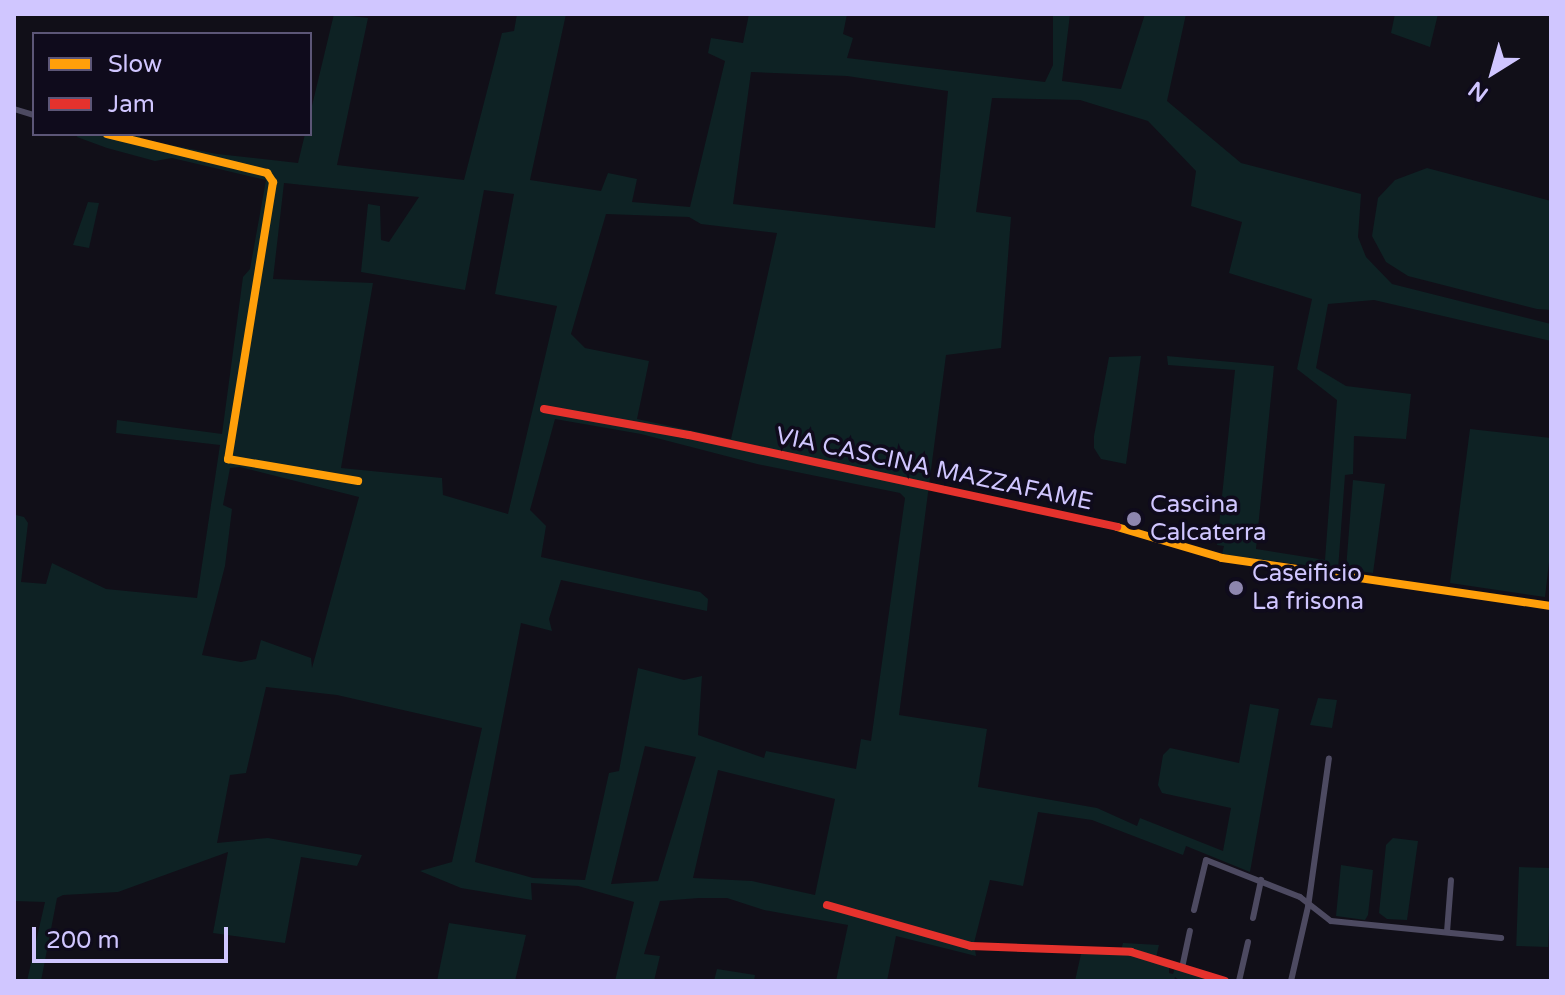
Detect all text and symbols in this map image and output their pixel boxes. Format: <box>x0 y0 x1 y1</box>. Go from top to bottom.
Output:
legend <box>32 32 312 136</box>
north arrow <box>1453 32 1533 112</box>
text: Slow <box>108 50 162 79</box>
text: N <box>1464 75 1493 107</box>
text: Jam <box>108 90 155 119</box>
street label: VIA CASCINA MAZZAFAME <box>773 421 1095 517</box>
place label: Cascina Calcaterra <box>1150 491 1267 547</box>
marker: Cascina Calcaterra <box>1125 510 1143 528</box>
place label: Caseificio La frisona <box>1252 560 1364 616</box>
marker: Caseificio La frisona <box>1227 579 1245 597</box>
scale bar <box>36 911 232 961</box>
text: 200 m <box>46 926 120 955</box>

